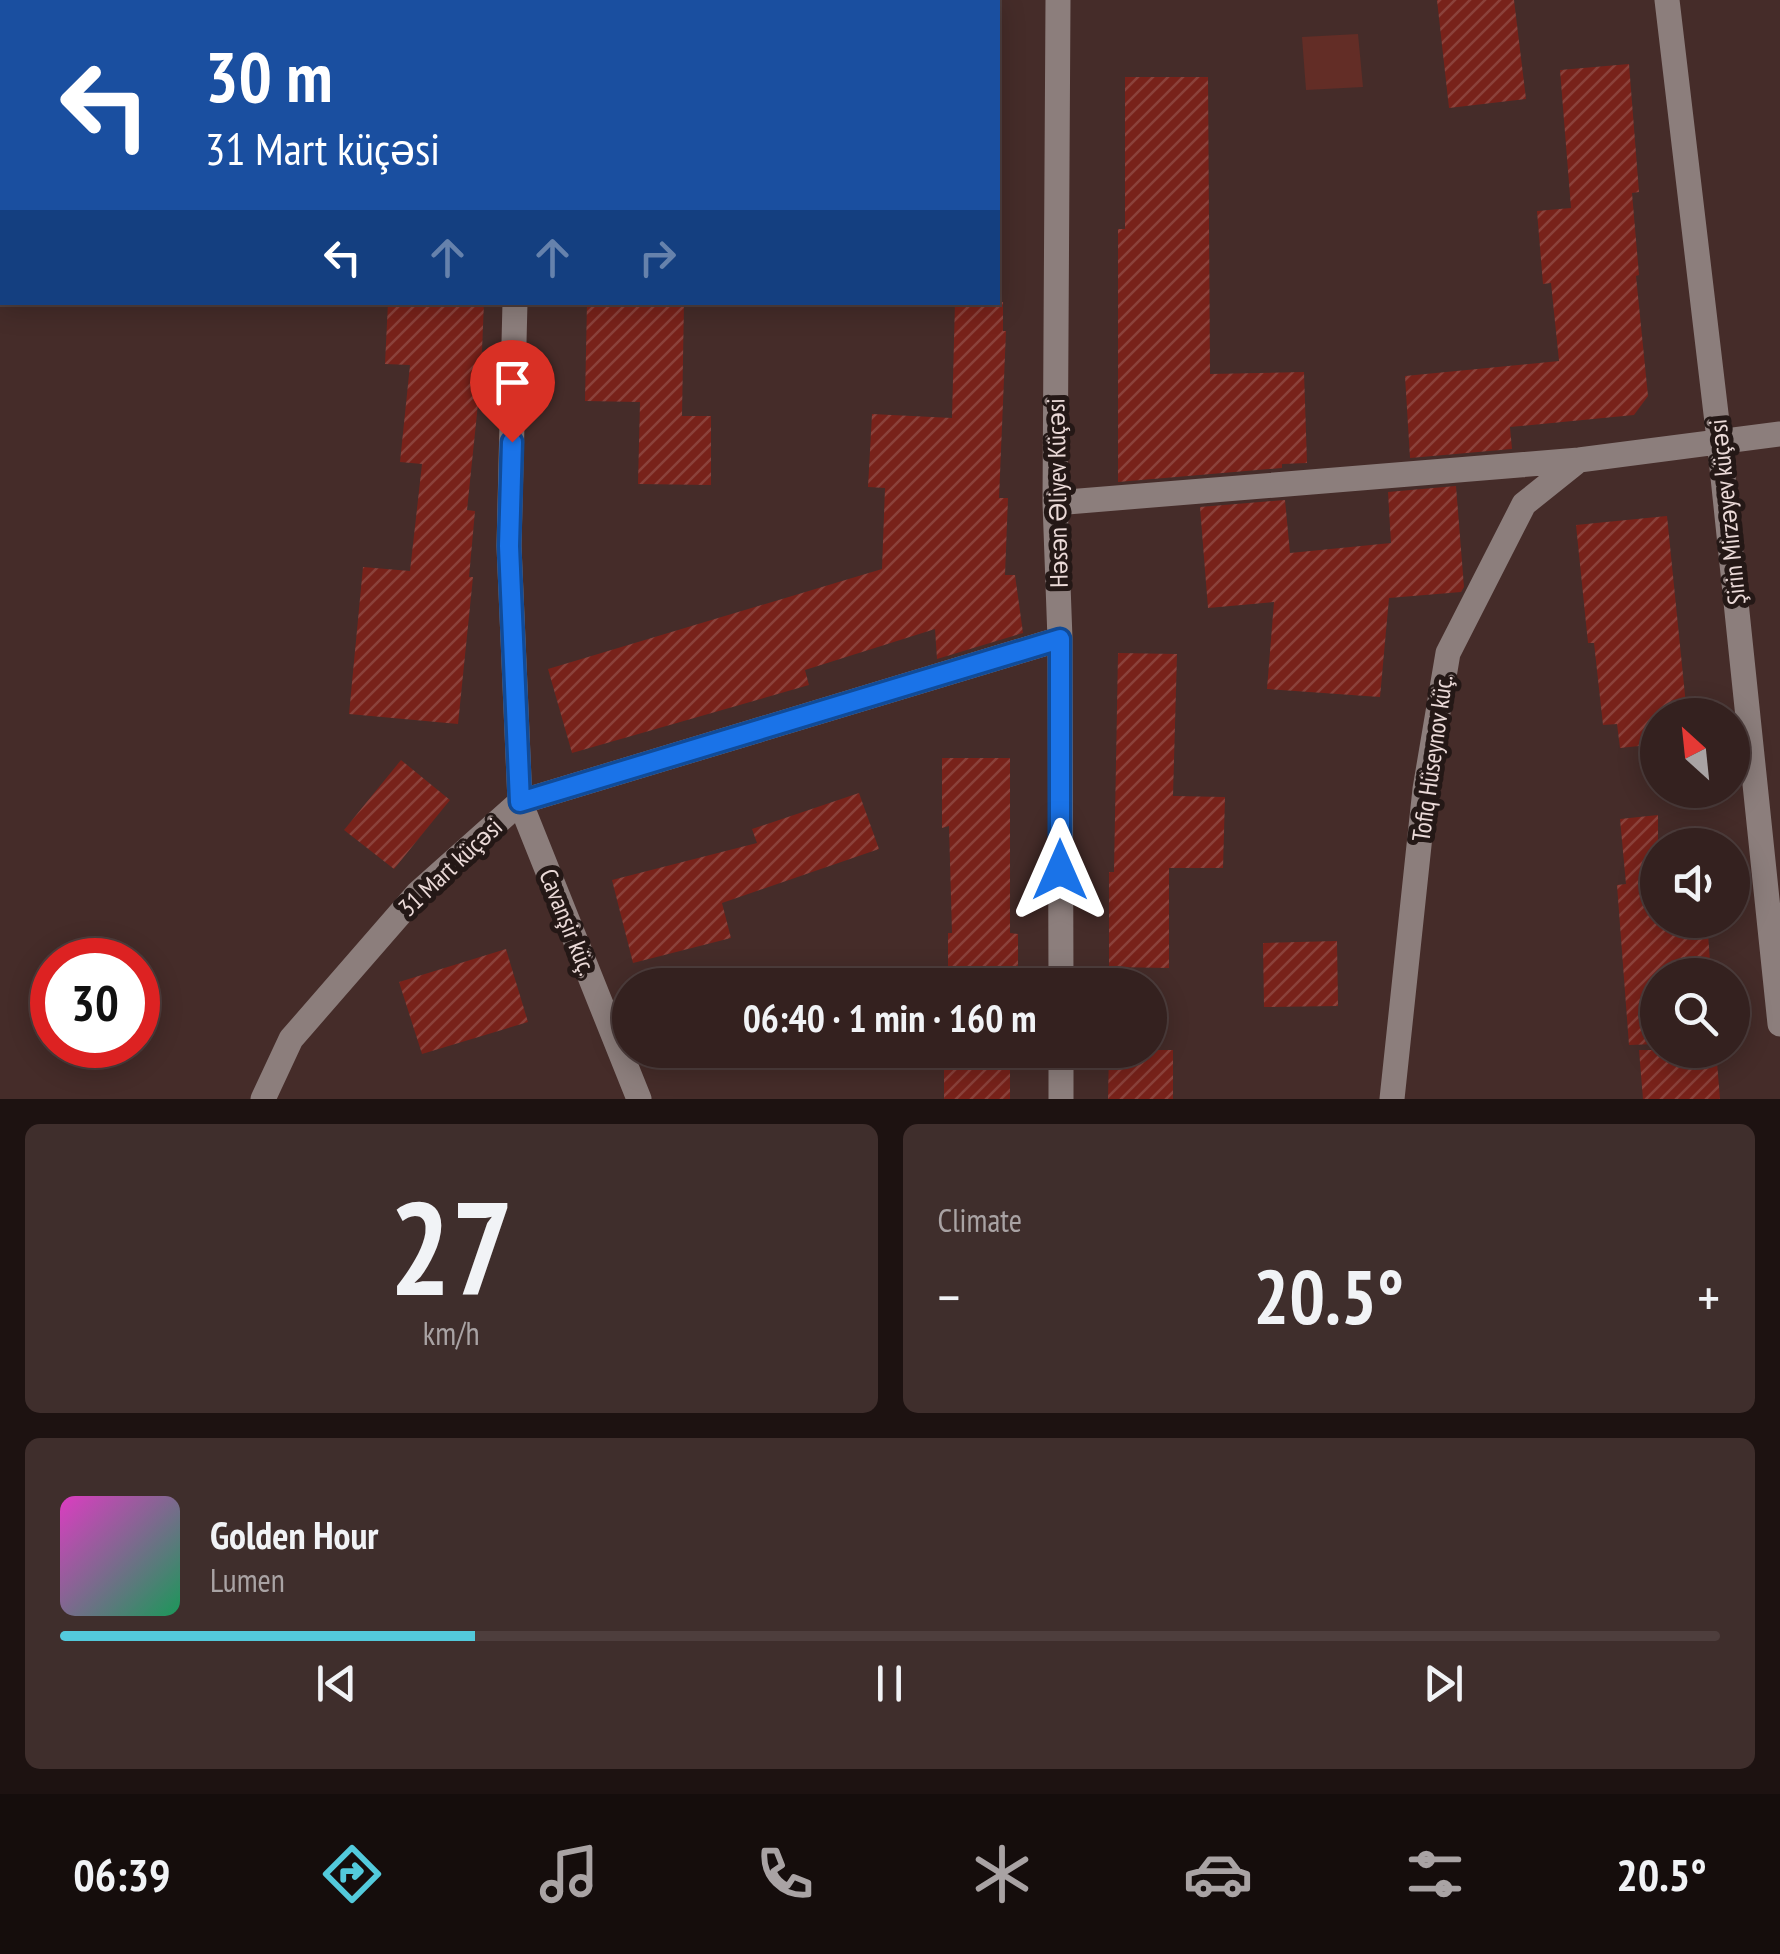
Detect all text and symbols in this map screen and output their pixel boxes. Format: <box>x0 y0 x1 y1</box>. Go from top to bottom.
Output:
text: 30 m <box>205 31 333 121</box>
icon: left <box>40 40 170 170</box>
text: 31 Mart küçəsi <box>205 119 440 177</box>
icon: left <box>315 230 370 285</box>
icon: ahead <box>420 230 475 285</box>
icon: ahead <box>525 230 580 285</box>
icon: right <box>630 230 685 285</box>
pin <box>470 340 555 443</box>
icon: arrive <box>485 355 540 410</box>
street label: Həsən Əliyev Küçəsi <box>1039 398 1075 588</box>
street label: Şirin Mirzəyev küçəsi <box>1701 418 1753 606</box>
street label: Tofiq Hüseynov küç. <box>1404 673 1460 843</box>
north arrow <box>1640 698 1750 808</box>
map controls <box>1640 698 1750 1068</box>
street label: 31 Mart küçəsi <box>391 811 509 923</box>
position arrow <box>1008 818 1112 922</box>
button: sound <box>1640 828 1750 938</box>
street label: Cavanşir küç. <box>532 864 604 980</box>
speed limit sign: 30 <box>30 938 160 1068</box>
button: search <box>1640 958 1750 1068</box>
text: 06:40 · 1 min · 160 m <box>743 993 1036 1042</box>
text: 27 <box>389 1163 513 1331</box>
text: Climate <box>938 1199 1022 1241</box>
text: 20.5° <box>1253 1248 1404 1345</box>
text: − <box>938 1261 960 1332</box>
text: + <box>1697 1261 1720 1332</box>
text: km/h <box>423 1312 480 1354</box>
text: Golden Hour <box>210 1510 379 1559</box>
text: Lumen <box>210 1559 285 1601</box>
icon: previous <box>309 1656 364 1711</box>
icon: pause <box>862 1656 917 1711</box>
icon: next <box>1416 1656 1471 1711</box>
icon: directions <box>317 1839 387 1909</box>
icon: music <box>534 1839 604 1909</box>
icon: phone <box>750 1839 820 1909</box>
icon: climate <box>967 1839 1037 1909</box>
icon: car <box>1183 1839 1253 1909</box>
icon: filters <box>1400 1839 1470 1909</box>
text: 06:39 <box>73 1845 171 1903</box>
text: 20.5° <box>1616 1845 1707 1903</box>

